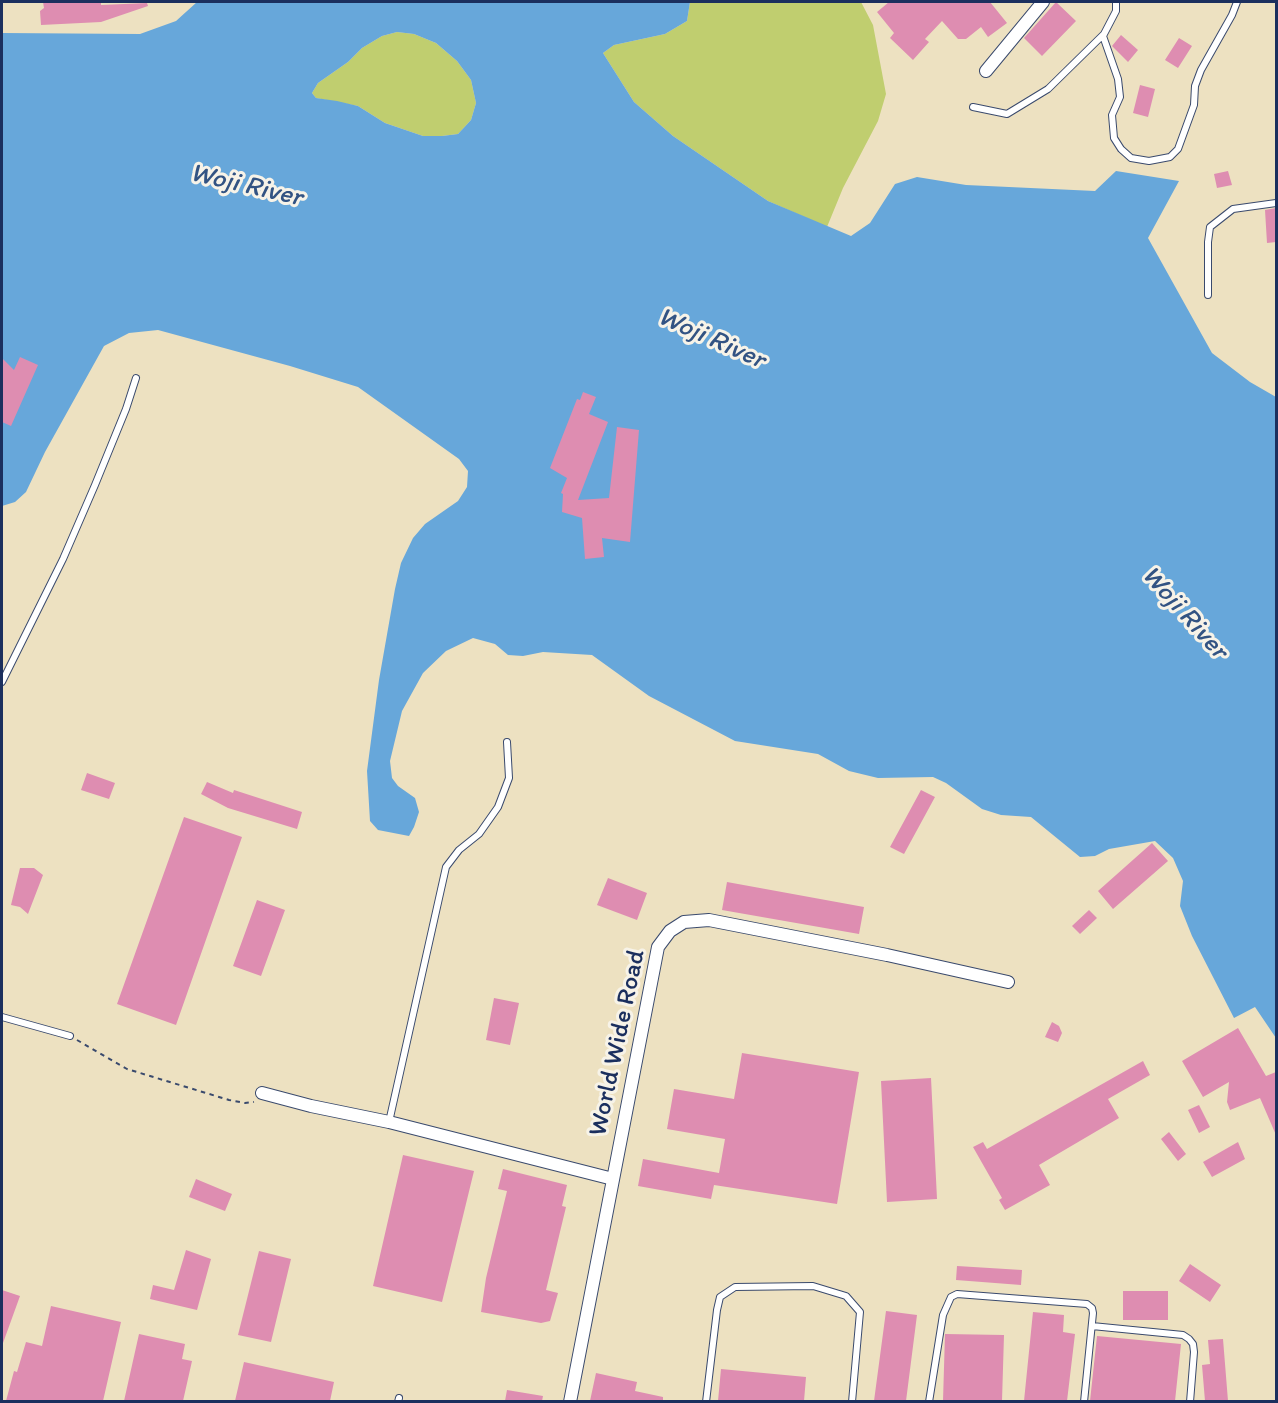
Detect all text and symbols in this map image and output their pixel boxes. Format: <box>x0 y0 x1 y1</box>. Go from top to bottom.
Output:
water label: Woji River <box>187 157 305 215</box>
water label: Woji River <box>652 301 770 377</box>
water label: Woji River <box>1134 560 1234 666</box>
street label: World Wide Road <box>583 947 653 1139</box>

